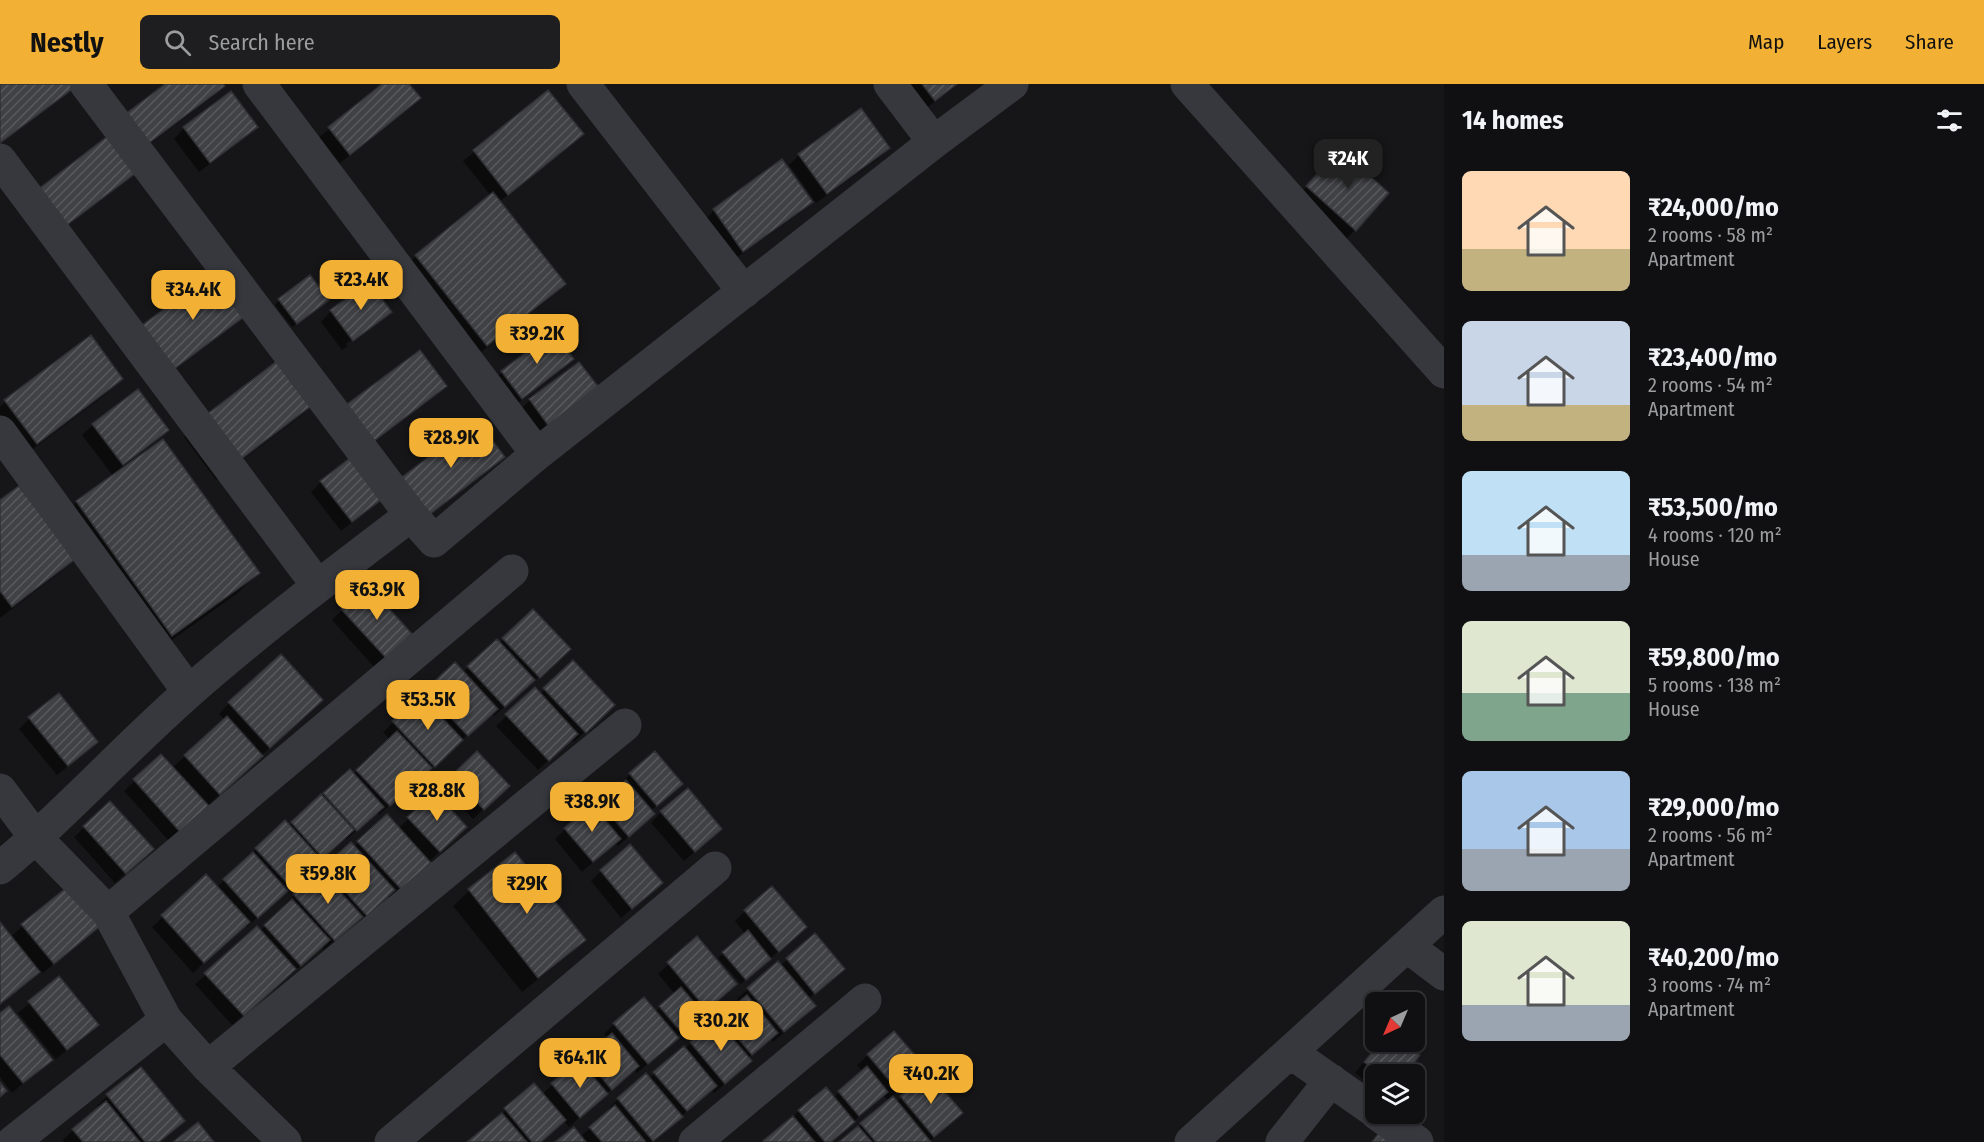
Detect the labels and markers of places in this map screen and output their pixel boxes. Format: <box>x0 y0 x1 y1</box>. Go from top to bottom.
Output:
pin: ₹24K <box>1312 139 1384 190</box>
pin: ₹23.4K <box>312 260 410 311</box>
pin: ₹34.4K <box>144 270 242 321</box>
pin: ₹39.2K <box>488 314 586 365</box>
pin: ₹28.9K <box>402 418 500 469</box>
pin: ₹63.9K <box>328 570 426 621</box>
pin: ₹53.5K <box>379 680 477 731</box>
pin: ₹28.8K <box>388 771 486 822</box>
pin: ₹38.9K <box>543 782 641 833</box>
pin: ₹59.8K <box>279 854 377 905</box>
pin: ₹29K <box>491 864 563 915</box>
pin: ₹30.2K <box>672 1001 770 1052</box>
pin: ₹64.1K <box>531 1038 629 1089</box>
pin: ₹40.2K <box>882 1054 980 1105</box>

